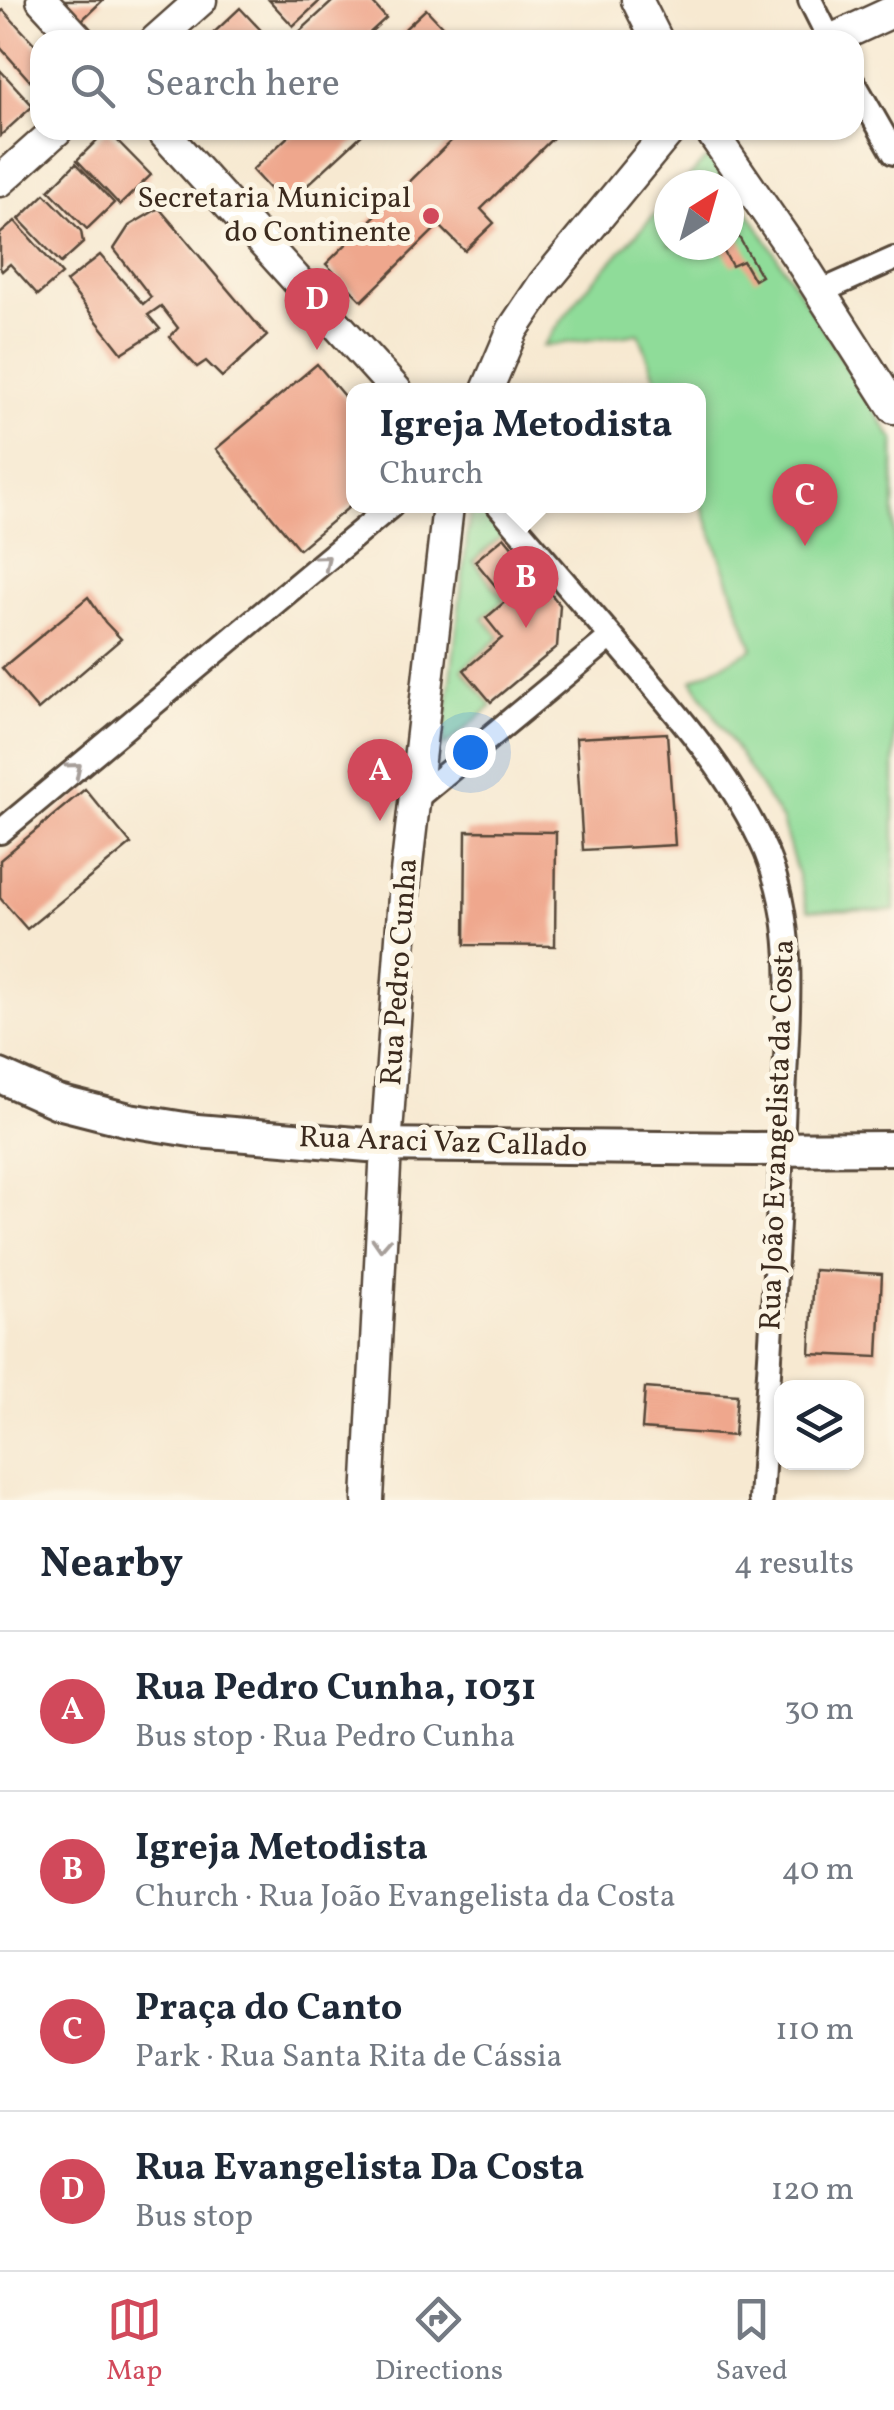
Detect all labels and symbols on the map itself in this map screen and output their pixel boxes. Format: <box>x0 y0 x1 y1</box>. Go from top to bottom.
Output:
north arrow <box>654 170 744 260</box>
place label: Secretaria Municipal do Continente <box>137 178 411 254</box>
marker: Secretaria Municipal do Continente <box>420 205 442 227</box>
pin: D <box>284 268 350 350</box>
pin: C <box>772 464 838 546</box>
pin: B <box>494 546 558 628</box>
one-way arrow <box>313 555 331 573</box>
your location <box>445 727 496 778</box>
pin: A <box>348 738 412 821</box>
one-way arrow <box>63 763 81 781</box>
street label: Rua Pedro Cunha <box>371 857 429 1087</box>
street label: Rua João Evangelista da Costa <box>750 939 806 1331</box>
street label: Rua Araci Vaz Callado <box>298 1117 588 1169</box>
one-way arrow <box>371 1237 392 1253</box>

